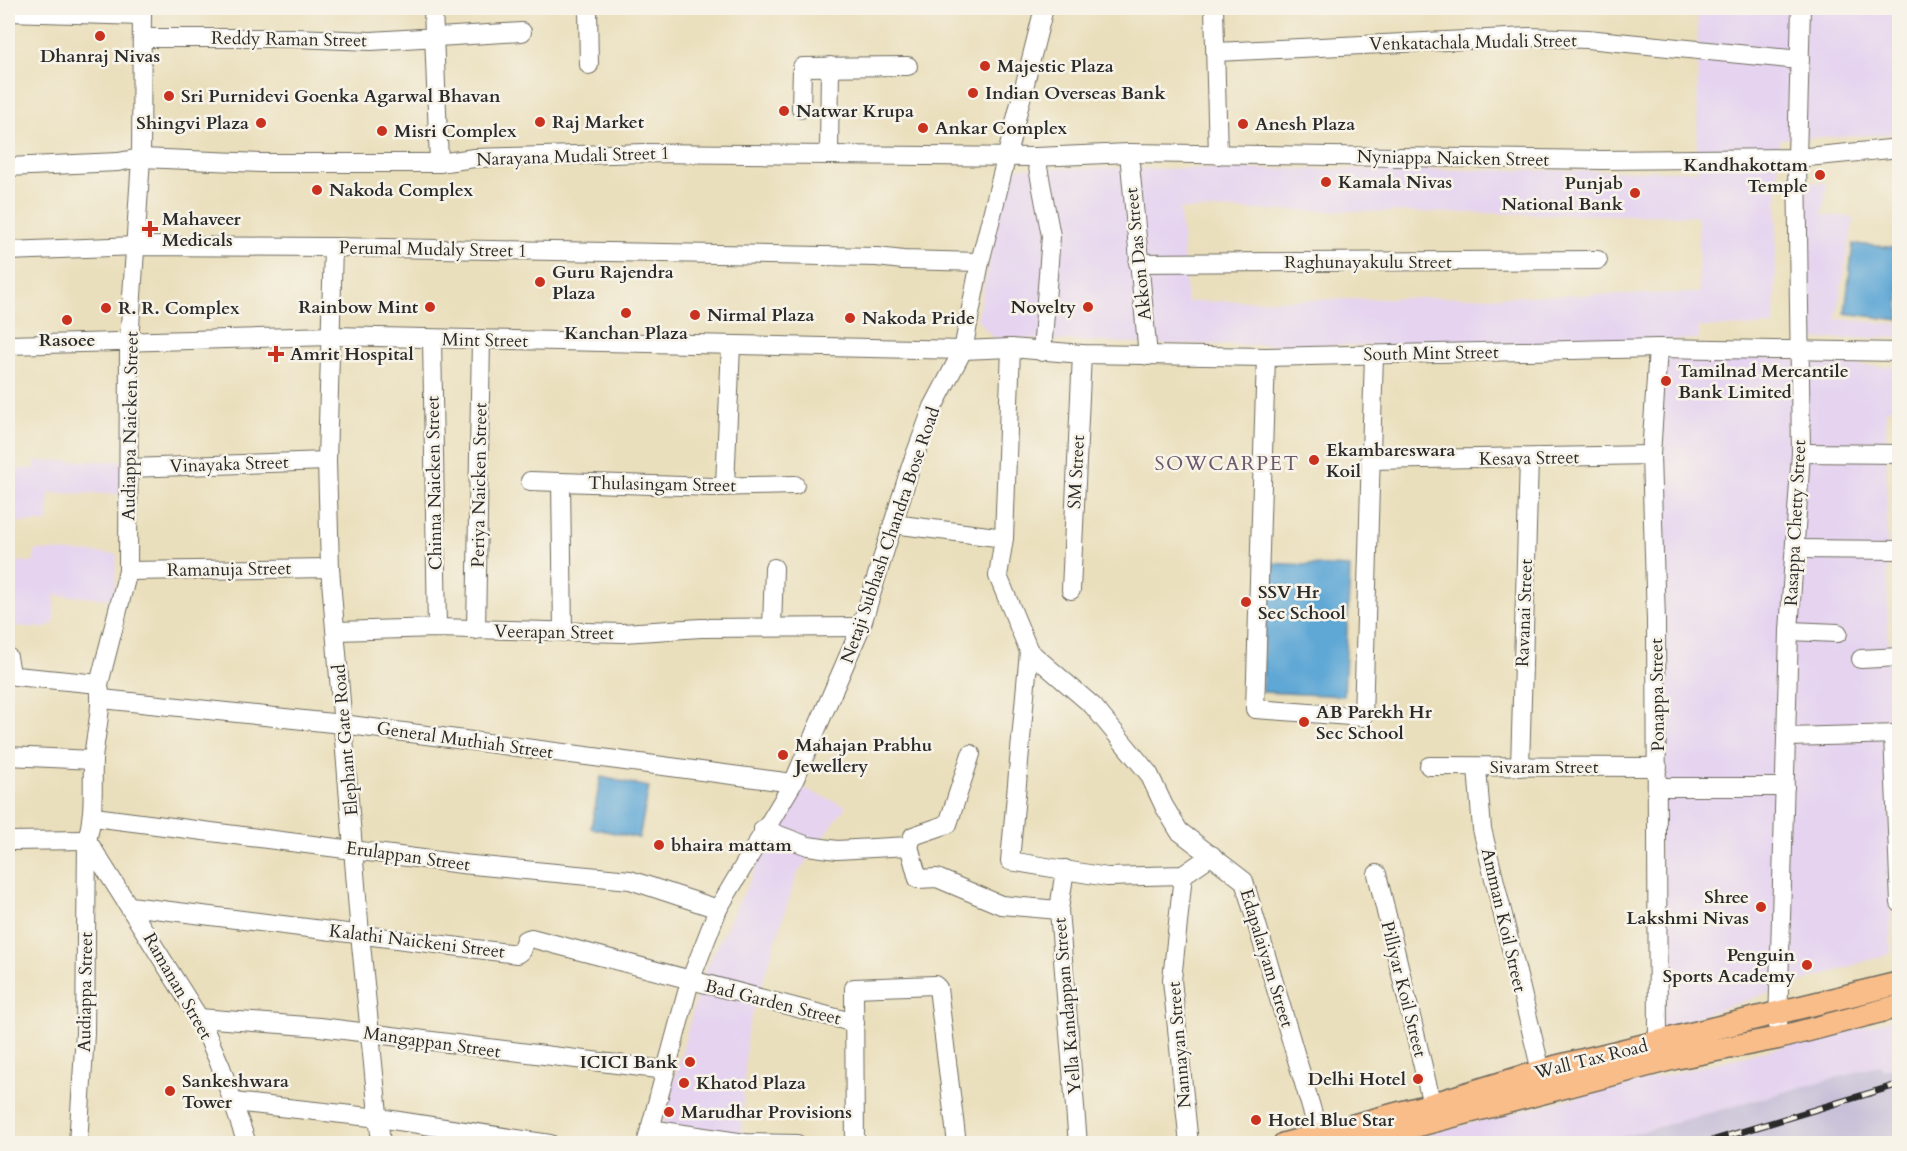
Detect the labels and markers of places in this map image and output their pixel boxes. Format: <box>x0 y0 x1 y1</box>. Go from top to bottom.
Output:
marker: Dhanraj Nivas <box>93 29 107 43</box>
place label: Dhanraj Nivas <box>40 44 160 69</box>
place label: Majestic Plaza <box>997 54 1114 79</box>
marker: Majestic Plaza <box>978 59 992 73</box>
place label: Indian Overseas Bank <box>985 81 1166 106</box>
place label: Sri Purnidevi Goenka Agarwal Bhavan <box>181 84 501 109</box>
marker: Indian Overseas Bank <box>966 86 980 100</box>
marker: Sri Purnidevi Goenka Agarwal Bhavan <box>162 89 176 103</box>
place label: Natwar Krupa <box>796 99 914 124</box>
marker: Natwar Krupa <box>777 104 791 118</box>
place label: Raj Market <box>552 110 645 135</box>
place label: Shingvi Plaza <box>136 111 249 136</box>
place label: Anesh Plaza <box>1255 112 1355 137</box>
marker: Raj Market <box>533 115 547 129</box>
marker: Shingvi Plaza <box>254 116 268 130</box>
place label: Ankar Complex <box>935 116 1068 141</box>
marker: Anesh Plaza <box>1236 117 1250 131</box>
place label: Misri Complex <box>394 119 517 144</box>
marker: Ankar Complex <box>916 121 930 135</box>
marker: Misri Complex <box>375 124 389 138</box>
place label: Kandhakottam Temple <box>1684 153 1808 199</box>
marker: Kandhakottam Temple <box>1813 168 1827 182</box>
place label: Kamala Nivas <box>1338 170 1452 195</box>
place label: Punjab National Bank <box>1501 171 1624 217</box>
marker: Kamala Nivas <box>1319 175 1333 189</box>
place label: Nakoda Complex <box>329 178 474 203</box>
marker: Nakoda Complex <box>310 183 324 197</box>
marker: Punjab National Bank <box>1628 186 1642 200</box>
place label: Mahaveer Medicals <box>162 207 242 253</box>
marker: Mahaveer Medicals <box>143 222 157 236</box>
place label: Guru Rajendra Plaza <box>552 260 674 306</box>
marker: Guru Rajendra Plaza <box>533 275 547 289</box>
place label: Rainbow Mint <box>298 295 419 320</box>
place label: Novelty <box>1011 295 1077 320</box>
place label: R. R. Complex <box>118 296 240 321</box>
marker: Rainbow Mint <box>423 300 437 314</box>
marker: Novelty <box>1081 300 1095 314</box>
marker: R. R. Complex <box>99 301 113 315</box>
place label: Nirmal Plaza <box>707 303 815 328</box>
marker: Kanchan Plaza <box>619 306 633 320</box>
place label: Nakoda Pride <box>862 306 975 331</box>
marker: Nirmal Plaza <box>688 308 702 322</box>
marker: Nakoda Pride <box>843 311 857 325</box>
marker: Rasoee <box>60 313 74 327</box>
place label: Kanchan Plaza <box>564 321 688 346</box>
place label: Rasoee <box>39 328 95 353</box>
place label: Amrit Hospital <box>290 342 414 367</box>
marker: Amrit Hospital <box>267 345 285 363</box>
place label: Tamilnad Mercantile Bank Limited <box>1678 359 1849 405</box>
marker: Tamilnad Mercantile Bank Limited <box>1659 374 1673 388</box>
place label: Ekambareswara Koil <box>1326 438 1456 484</box>
marker: Ekambareswara Koil <box>1307 453 1321 467</box>
place label: SSV Hr Sec School <box>1258 580 1346 626</box>
marker: SSV Hr Sec School <box>1239 595 1253 609</box>
place label: AB Parekh Hr Sec School <box>1316 700 1433 746</box>
marker: AB Parekh Hr Sec School <box>1297 715 1311 729</box>
place label: Mahajan Prabhu Jewellery <box>792 733 933 779</box>
marker: Mahajan Prabhu Jewellery <box>776 748 790 762</box>
place label: bhaira mattam <box>671 833 792 858</box>
marker: bhaira mattam <box>652 838 666 852</box>
place label: Shree Lakshmi Nivas <box>1626 885 1749 931</box>
marker: Shree Lakshmi Nivas <box>1754 900 1768 914</box>
place label: Penguin Sports Academy <box>1663 943 1796 989</box>
marker: Penguin Sports Academy <box>1800 958 1814 972</box>
place label: ICICI Bank <box>580 1050 679 1075</box>
marker: ICICI Bank <box>683 1055 697 1069</box>
place label: Delhi Hotel <box>1308 1067 1406 1092</box>
place label: Sankeshwara Tower <box>182 1069 289 1115</box>
place label: Khatod Plaza <box>696 1071 806 1096</box>
marker: Delhi Hotel <box>1411 1072 1425 1086</box>
marker: Khatod Plaza <box>677 1076 691 1090</box>
marker: Sankeshwara Tower <box>163 1084 177 1098</box>
place label: Marudhar Provisions <box>681 1100 852 1125</box>
marker: Marudhar Provisions <box>662 1105 676 1119</box>
place label: Hotel Blue Star <box>1268 1108 1395 1133</box>
marker: Hotel Blue Star <box>1249 1113 1263 1127</box>

